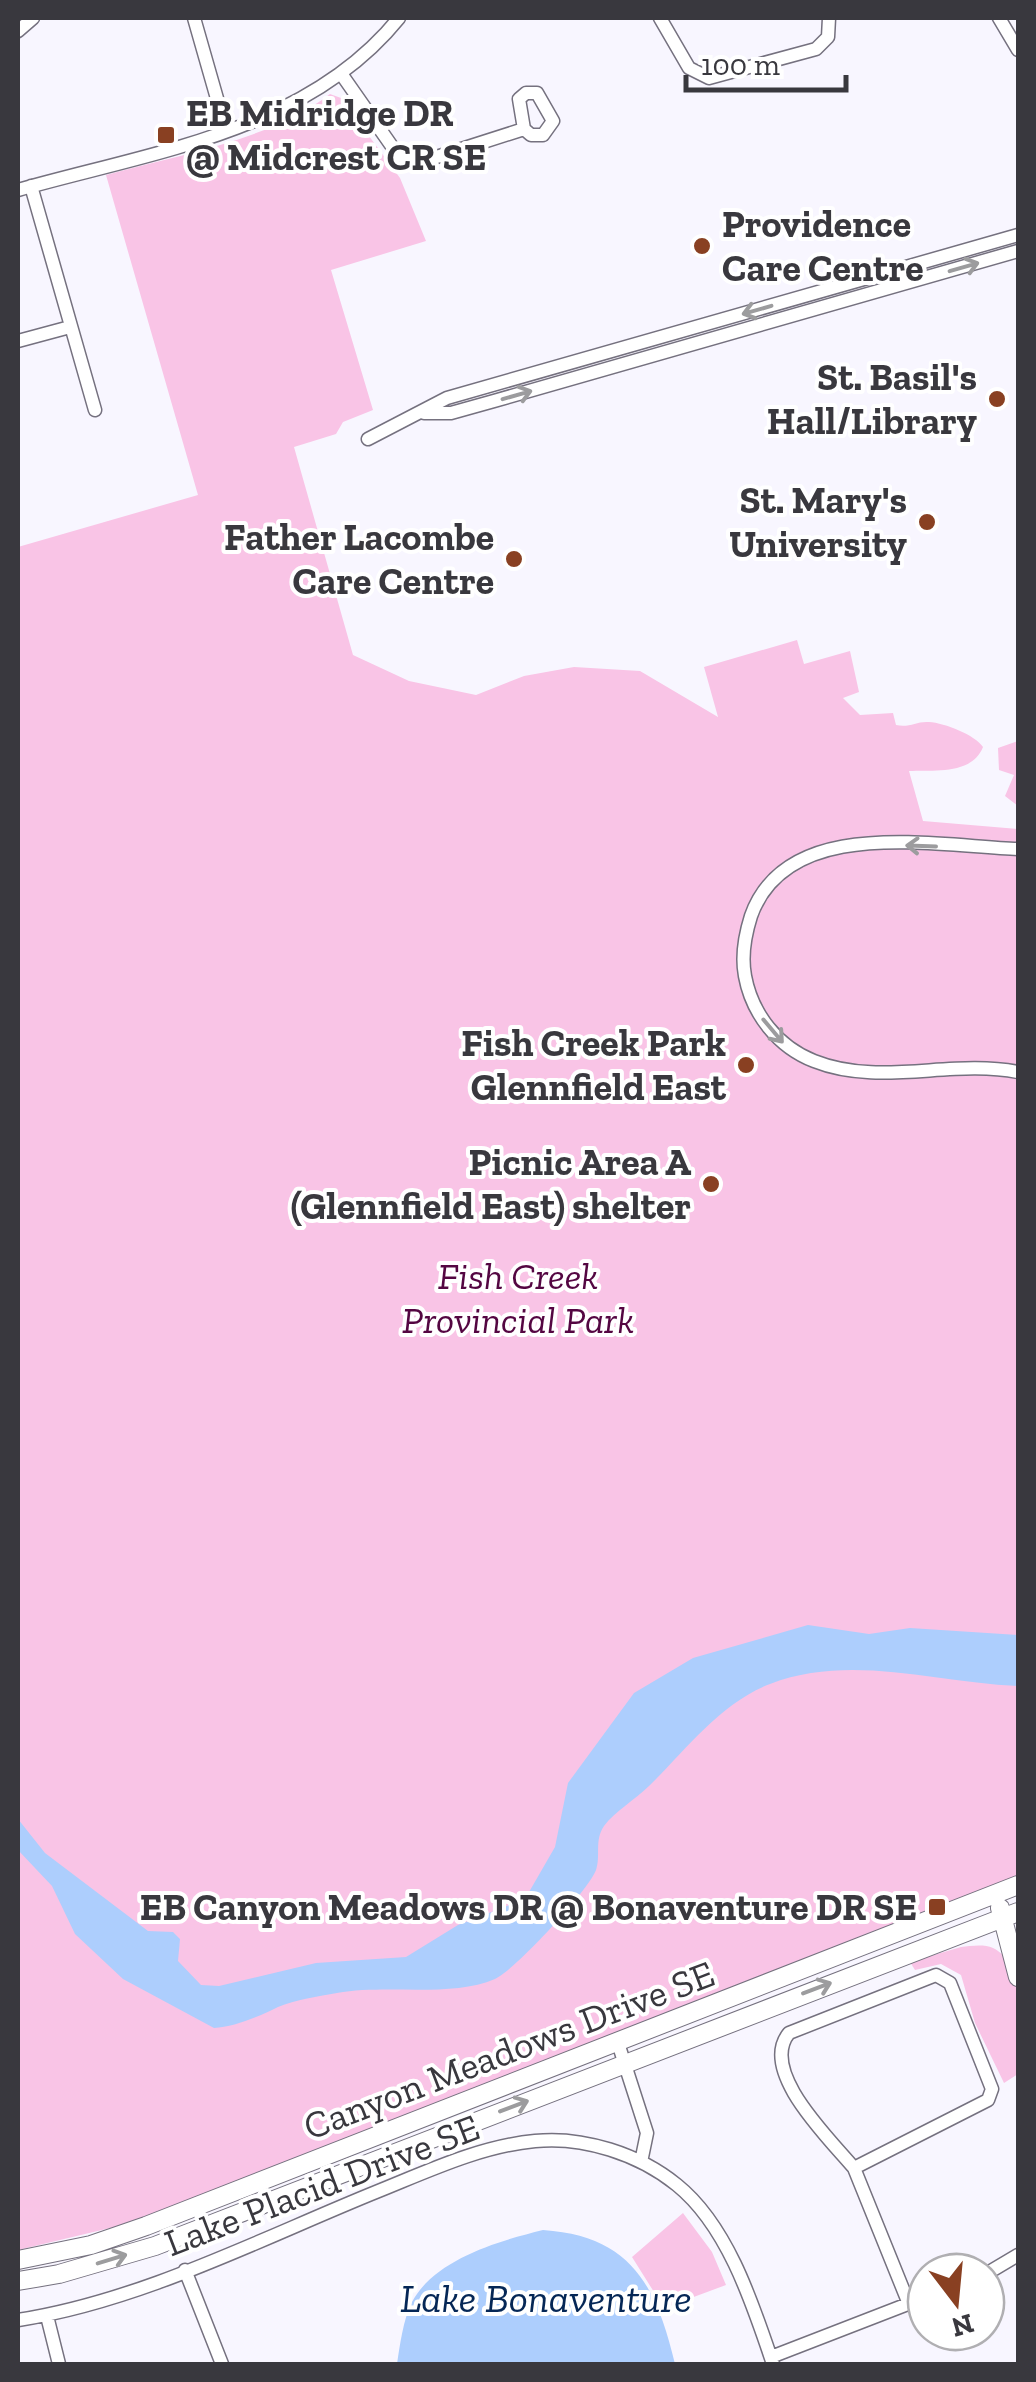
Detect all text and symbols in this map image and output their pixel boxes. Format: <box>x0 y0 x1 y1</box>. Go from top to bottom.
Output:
scale bar <box>686 30 846 92</box>
text: 100 m <box>701 47 780 83</box>
place label: EB Midridge DR @ Midcrest CR SE <box>186 90 486 180</box>
marker: EB Midridge DR @ Midcrest CR SE <box>155 124 177 146</box>
place label: Providence Care Centre <box>722 201 924 291</box>
marker: Providence Care Centre <box>691 235 713 257</box>
one-way arrow <box>948 257 979 275</box>
one-way arrow <box>741 302 773 320</box>
place label: St. Basil's Hall/Library <box>767 354 977 444</box>
one-way arrow <box>500 385 532 403</box>
marker: St. Basil's Hall/Library <box>986 388 1008 410</box>
place label: St. Mary's University <box>729 477 907 567</box>
marker: St. Mary's University <box>916 511 938 533</box>
place label: Father Lacombe Care Centre <box>224 514 494 604</box>
marker: Father Lacombe Care Centre <box>503 548 525 570</box>
one-way arrow <box>906 836 938 855</box>
one-way arrow <box>761 1017 783 1043</box>
place label: Fish Creek Park Glennfield East <box>461 1020 727 1110</box>
marker: Fish Creek Park Glennfield East <box>735 1054 757 1076</box>
place label: Picnic Area A (Glennfield East) shelter <box>291 1139 692 1229</box>
marker: Picnic Area A (Glennfield East) shelter <box>700 1173 722 1195</box>
park label: Fish Creek Provincial Park <box>402 1253 634 1343</box>
place label: EB Canyon Meadows DR @ Bonaventure DR SE <box>140 1884 917 1930</box>
marker: EB Canyon Meadows DR @ Bonaventure DR SE <box>926 1896 948 1918</box>
street label: Canyon Meadows Drive SE <box>297 1950 721 2150</box>
one-way arrow <box>801 1978 832 1996</box>
one-way arrow <box>498 2095 529 2113</box>
street label: Lake Placid Drive SE <box>158 2104 486 2266</box>
one-way arrow <box>96 2249 128 2267</box>
north arrow <box>906 2252 1006 2352</box>
water label: Lake Bonaventure <box>400 2274 692 2322</box>
text: N <box>948 2307 978 2344</box>

